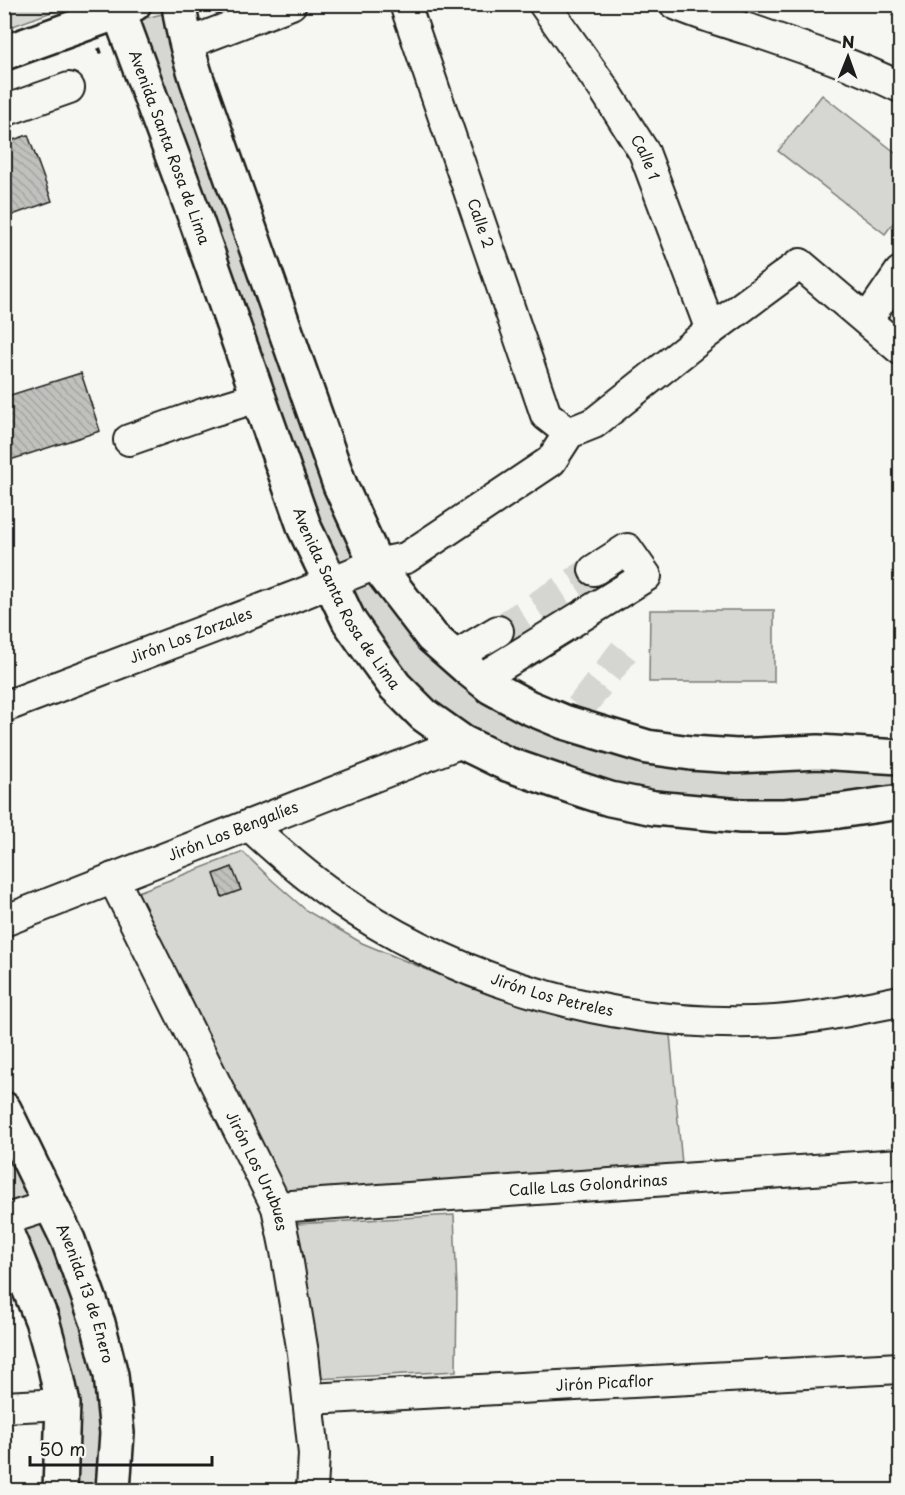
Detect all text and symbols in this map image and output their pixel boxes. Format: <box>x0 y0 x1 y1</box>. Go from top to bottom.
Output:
north arrow <box>818 27 878 87</box>
text: N <box>842 29 855 53</box>
street label: Avenida Santa Rosa de Lima <box>124 47 217 248</box>
street label: Calle 1 <box>626 129 666 183</box>
street label: Calle 2 <box>462 195 501 251</box>
street label: Avenida Santa Rosa de Lima <box>288 504 407 694</box>
street label: Jirón Los Zorzales <box>126 601 255 668</box>
street label: Jirón Los Bengalíes <box>164 794 301 866</box>
street label: Jirón Los Petreles <box>488 966 616 1021</box>
street label: Jirón Los Urubues <box>221 1107 295 1233</box>
street label: Calle Las Golondrinas <box>508 1167 668 1201</box>
street label: Avenida 13 de Enero <box>52 1219 121 1365</box>
street label: Jirón Picaflor <box>555 1368 654 1396</box>
scale bar <box>30 1429 212 1467</box>
text: 50 m <box>39 1435 86 1462</box>

